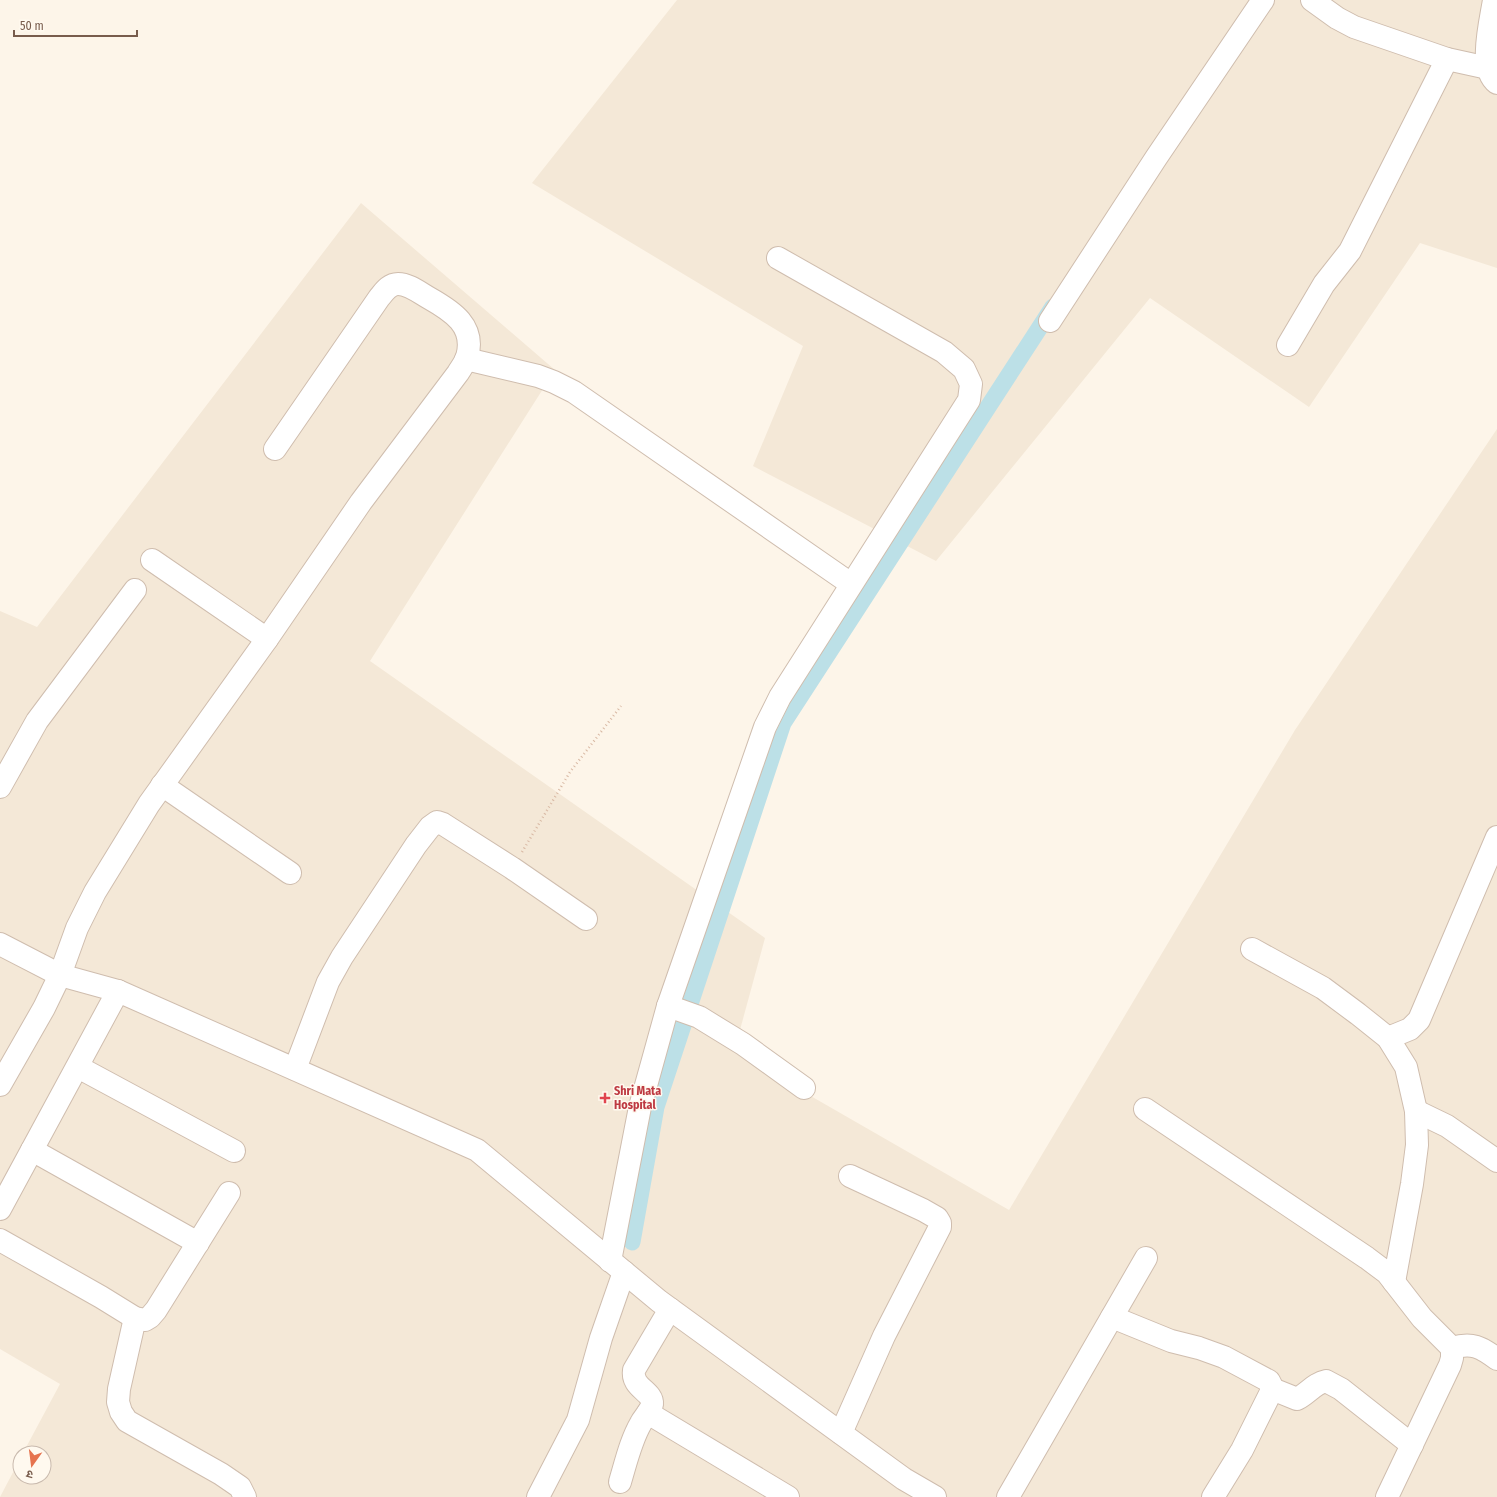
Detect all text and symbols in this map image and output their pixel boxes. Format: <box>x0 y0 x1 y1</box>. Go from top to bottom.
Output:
scale bar <box>14 12 137 38</box>
text: 50 m <box>20 19 44 33</box>
place label: Shri Mata Hospital <box>614 1084 661 1112</box>
marker: Shri Mata Hospital <box>599 1092 611 1104</box>
north arrow <box>12 1445 52 1485</box>
text: उ <box>24 1467 34 1481</box>

